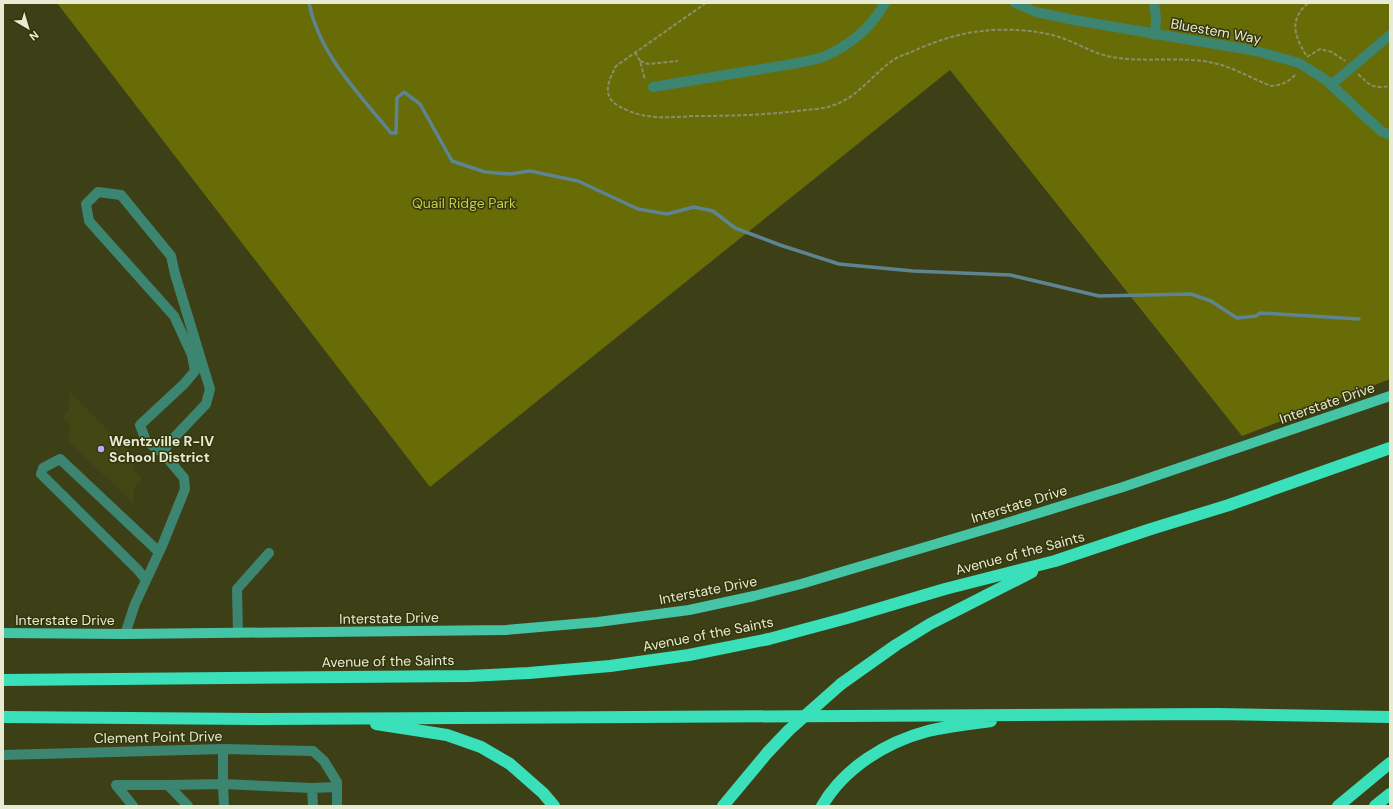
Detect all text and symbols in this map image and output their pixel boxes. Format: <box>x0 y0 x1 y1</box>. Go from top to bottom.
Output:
north arrow <box>8 8 48 48</box>
street label: Bluestem Way <box>1169 14 1263 48</box>
text: N <box>27 28 42 44</box>
park label: Quail Ridge Park <box>412 194 516 212</box>
street label: Interstate Drive <box>1277 378 1377 428</box>
place label: Wentzville R-IV School District <box>109 432 214 466</box>
marker: Wentzville R-IV School District <box>96 444 106 454</box>
street label: Interstate Drive <box>969 481 1069 527</box>
street label: Avenue of the Saints <box>953 527 1087 579</box>
street label: Interstate Drive <box>657 572 759 608</box>
street label: Interstate Drive <box>339 608 439 628</box>
street label: Interstate Drive <box>15 611 115 629</box>
street label: Avenue of the Saints <box>641 612 775 656</box>
street label: Avenue of the Saints <box>321 651 455 671</box>
street label: Clement Point Drive <box>94 727 222 747</box>

